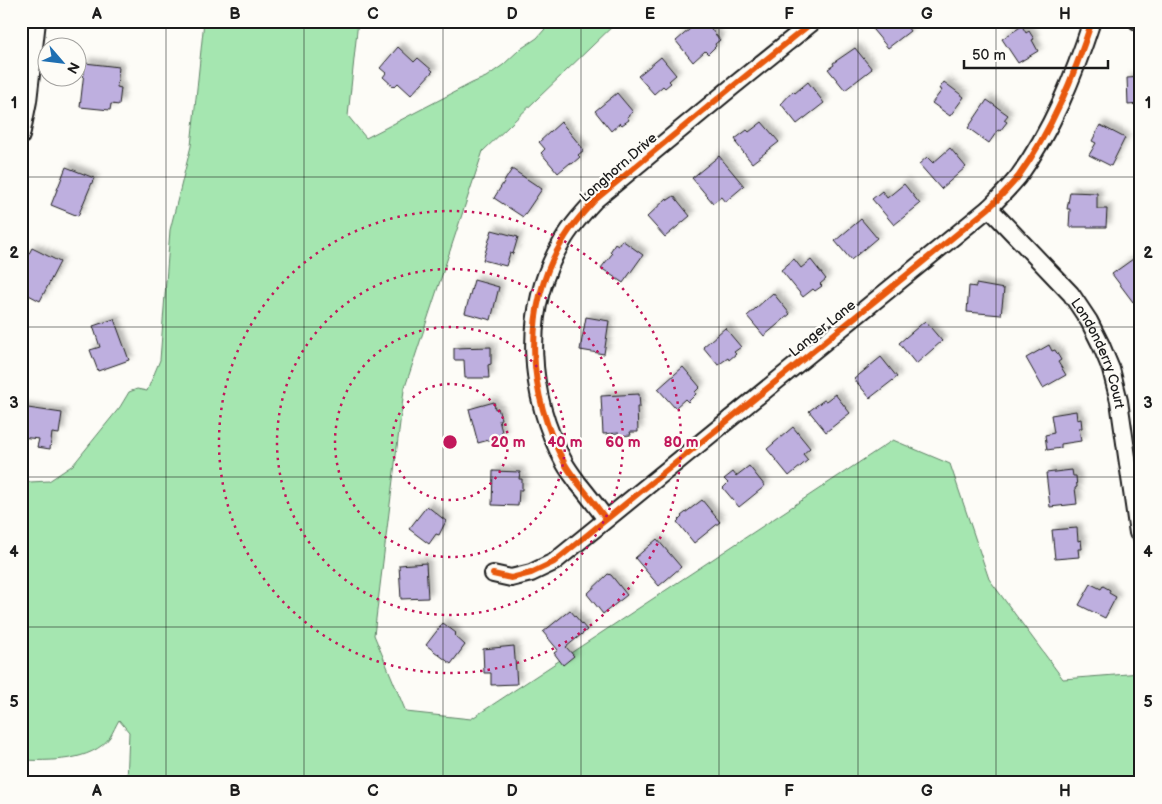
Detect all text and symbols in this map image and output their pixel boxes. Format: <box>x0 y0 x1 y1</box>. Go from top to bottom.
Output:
text: A <box>91 5 102 24</box>
text: B <box>229 5 241 24</box>
text: C <box>367 5 379 24</box>
text: D <box>506 5 518 24</box>
text: E <box>645 5 655 24</box>
text: F <box>784 5 794 24</box>
text: G <box>921 5 933 24</box>
text: H <box>1059 5 1071 24</box>
north arrow <box>38 38 88 88</box>
scale bar <box>964 38 1108 70</box>
text: 50 m <box>972 46 1006 65</box>
text: N <box>63 59 83 77</box>
text: 1 <box>11 94 17 113</box>
text: 1 <box>1145 94 1151 113</box>
street label: Longhorn Drive <box>576 129 660 206</box>
text: 2 <box>9 244 19 263</box>
text: 2 <box>1143 244 1153 263</box>
street label: Londonderry Court <box>1067 295 1128 410</box>
street label: Langer Lane <box>786 296 859 360</box>
text: 3 <box>9 394 19 413</box>
text: 3 <box>1143 394 1153 413</box>
centre of rings <box>441 433 459 451</box>
text: 20 m <box>491 433 526 452</box>
text: 40 m <box>547 433 583 452</box>
text: 60 m <box>605 433 641 452</box>
text: 80 m <box>663 433 699 452</box>
text: 4 <box>9 543 19 562</box>
text: 4 <box>1143 543 1153 562</box>
text: 5 <box>9 693 19 712</box>
text: 5 <box>1143 693 1153 712</box>
text: A <box>91 782 102 801</box>
text: B <box>229 782 241 801</box>
text: C <box>367 782 379 801</box>
text: D <box>506 782 518 801</box>
text: E <box>645 782 655 801</box>
text: F <box>784 782 794 801</box>
text: G <box>921 782 933 801</box>
text: H <box>1059 782 1071 801</box>

